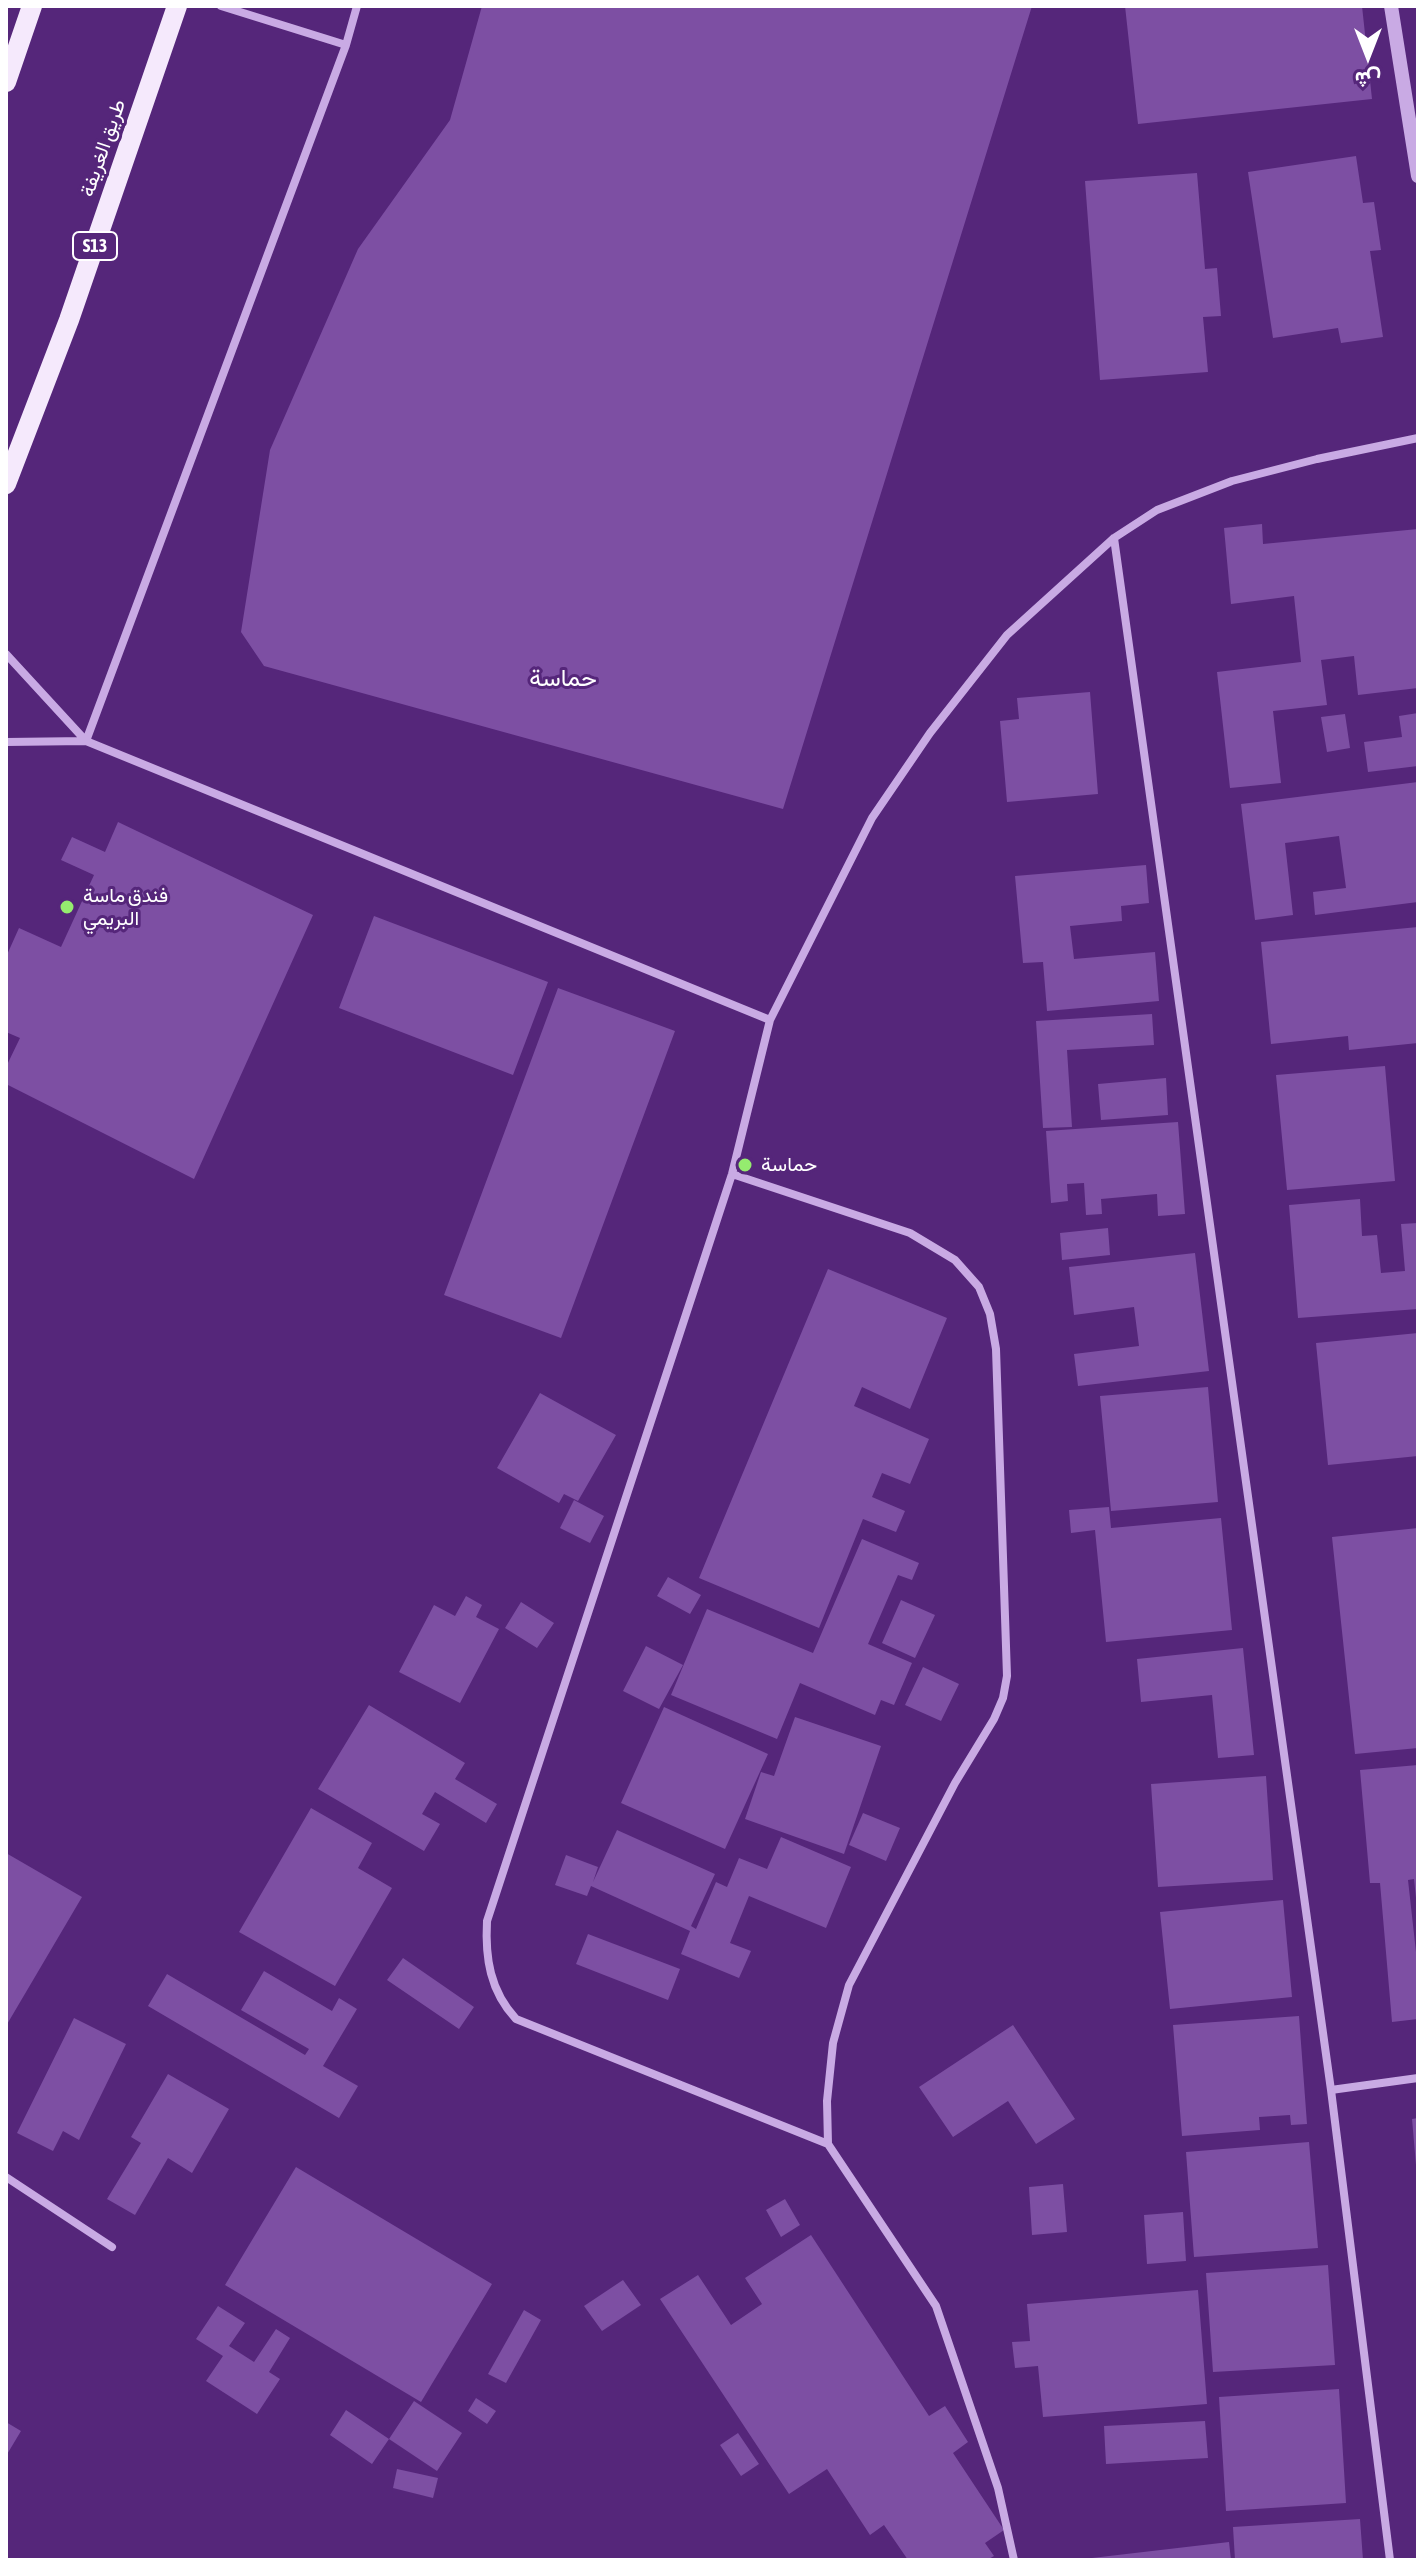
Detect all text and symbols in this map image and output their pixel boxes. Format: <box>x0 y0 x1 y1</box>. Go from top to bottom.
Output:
north arrow <box>1328 16 1408 96</box>
text: ش <box>1355 67 1381 93</box>
street label: طريق الغريفة <box>75 96 131 200</box>
road number: S13 <box>73 232 117 260</box>
district label: حماسة <box>529 664 597 692</box>
place label: فندق ماسة البريمي <box>83 884 168 931</box>
marker: فندق ماسة البريمي <box>58 898 76 916</box>
place label: حماسة <box>761 1153 817 1177</box>
marker: حماسة <box>736 1156 754 1174</box>

